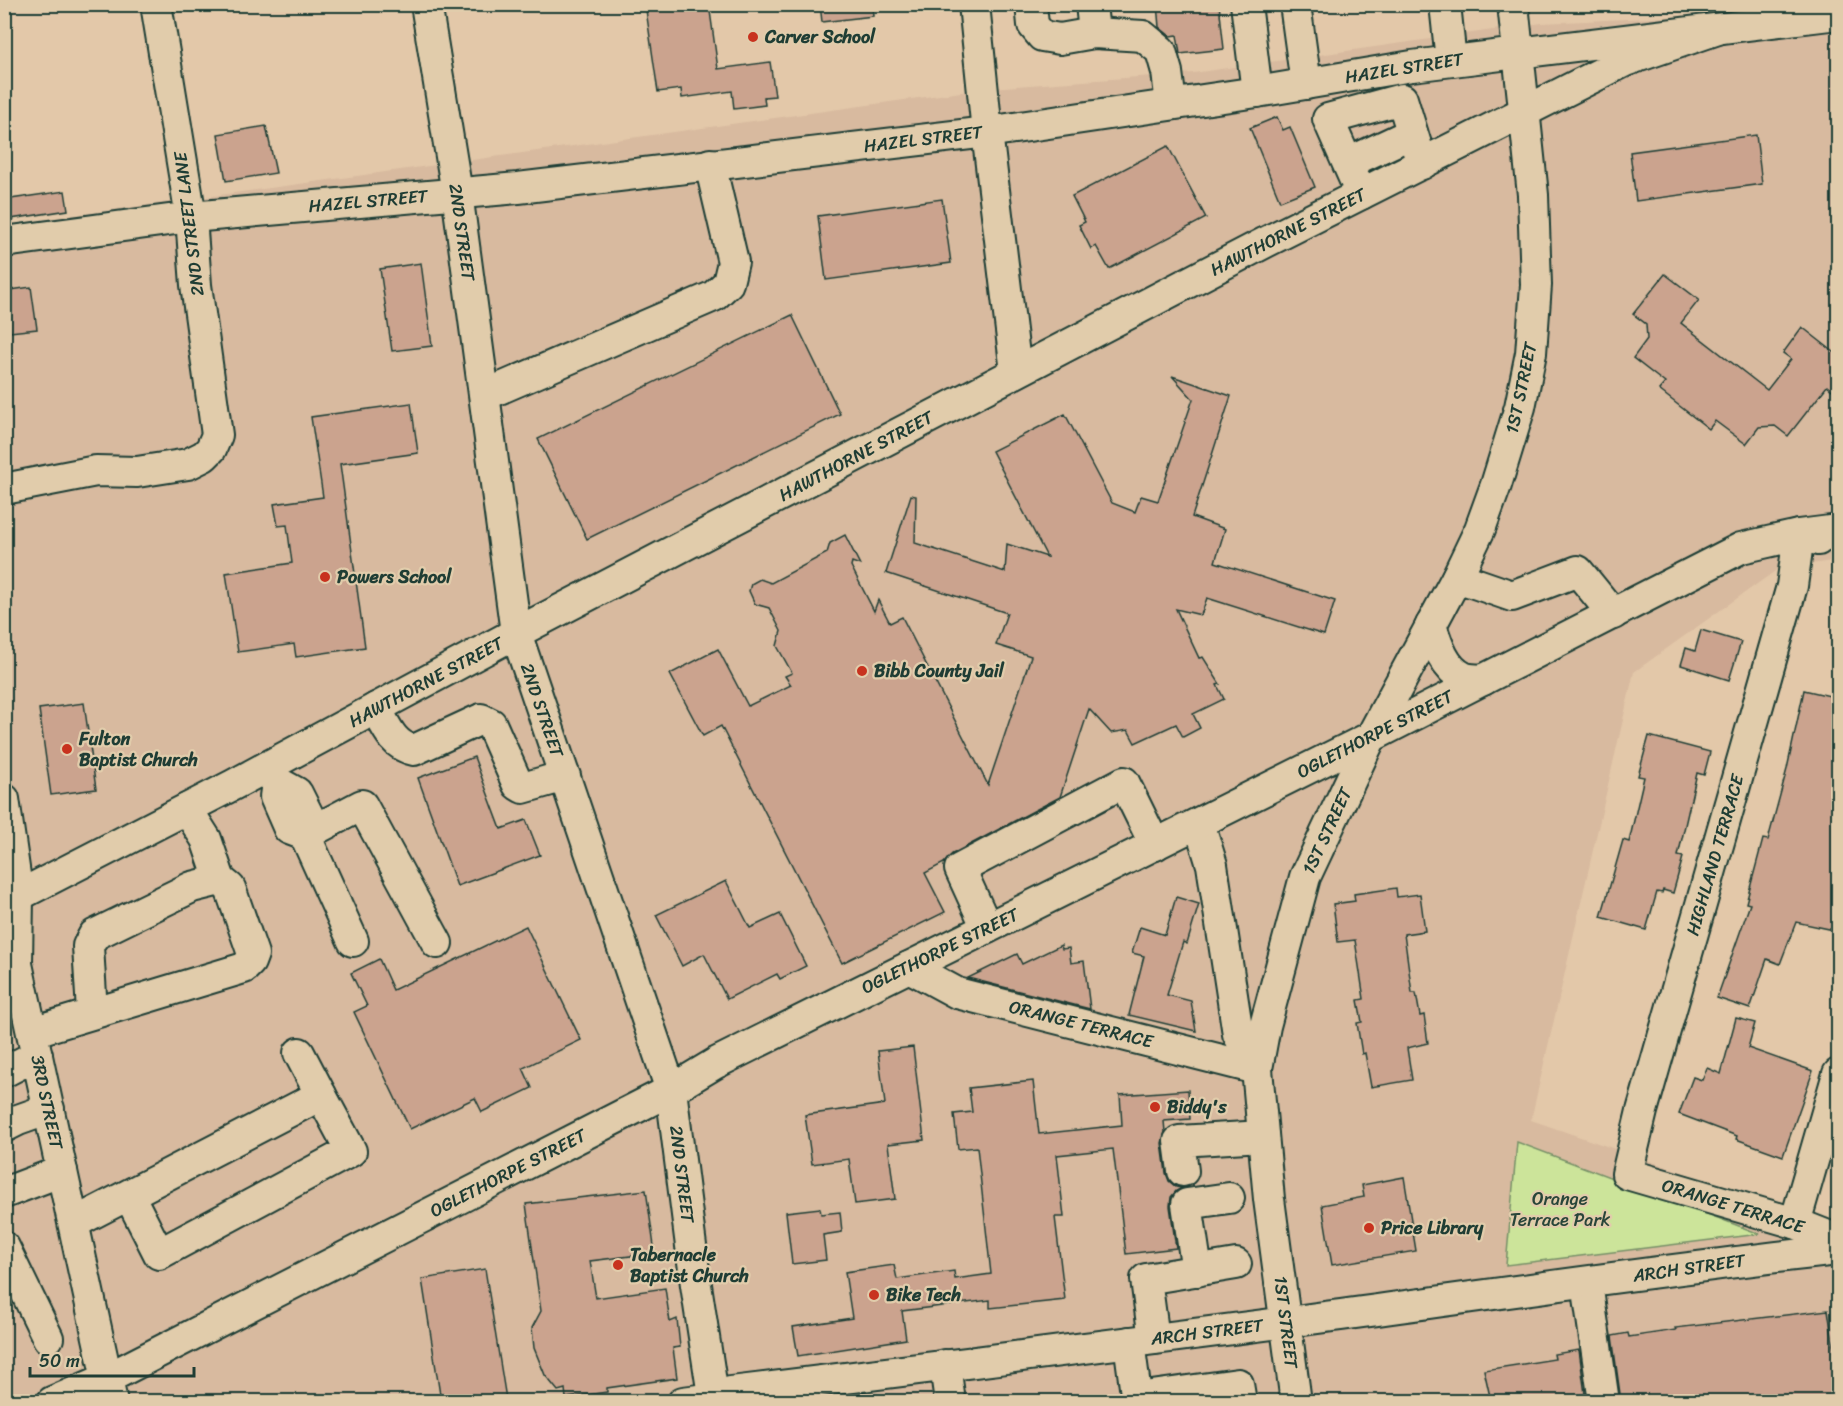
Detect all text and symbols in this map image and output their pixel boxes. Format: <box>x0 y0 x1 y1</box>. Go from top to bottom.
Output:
place label: Carver School <box>764 21 876 53</box>
marker: Carver School <box>746 30 760 44</box>
street label: HAZEL STREET <box>1342 43 1466 93</box>
street label: HAZEL STREET <box>862 116 985 162</box>
street label: 2ND STREET LANE <box>164 149 214 298</box>
street label: HAWTHORNE STREET <box>1204 178 1373 285</box>
street label: HAZEL STREET <box>307 180 430 222</box>
street label: 2ND STREET <box>439 181 485 284</box>
street label: 1ST STREET <box>1496 338 1547 437</box>
street label: HAWTHORNE STREET <box>773 401 940 510</box>
place label: Powers School <box>337 561 452 593</box>
marker: Powers School <box>318 570 332 584</box>
street label: HAWTHORNE STREET <box>343 627 510 736</box>
place label: Bibb County Jail <box>874 655 1005 687</box>
street label: 2ND STREET <box>511 659 573 762</box>
marker: Bibb County Jail <box>855 664 869 678</box>
street label: OGLETHORPE STREET <box>1291 680 1460 787</box>
place label: Fulton Baptist Church <box>78 723 198 776</box>
marker: Fulton Baptist Church <box>60 742 74 756</box>
street label: HIGHLAND TERRACE <box>1677 770 1754 939</box>
street label: 1ST STREET <box>1293 781 1362 880</box>
street label: OGLETHORPE STREET <box>856 898 1025 1003</box>
street label: ORANGE TERRACE <box>1006 991 1157 1058</box>
street label: 3RD STREET <box>21 1052 73 1153</box>
place label: Biddy's <box>1167 1091 1227 1123</box>
marker: Biddy's <box>1148 1100 1162 1114</box>
street label: OGLETHORPE STREET <box>424 1119 593 1226</box>
street label: 2ND STREET <box>660 1124 704 1226</box>
street label: ORANGE TERRACE <box>1658 1169 1809 1243</box>
park label: Orange Terrace Park <box>1510 1183 1611 1236</box>
place label: Price Library <box>1381 1212 1484 1244</box>
marker: Price Library <box>1362 1221 1376 1235</box>
place label: Tabernacle Baptist Church <box>630 1239 749 1292</box>
street label: ARCH STREET <box>1630 1244 1748 1292</box>
marker: Tabernacle Baptist Church <box>611 1258 625 1272</box>
street label: 1ST STREET <box>1264 1274 1308 1371</box>
place label: Bike Tech <box>886 1279 961 1311</box>
marker: Bike Tech <box>867 1288 881 1302</box>
street label: ARCH STREET <box>1148 1309 1266 1355</box>
scale bar <box>30 1340 194 1378</box>
text: 50 m <box>39 1345 80 1377</box>

